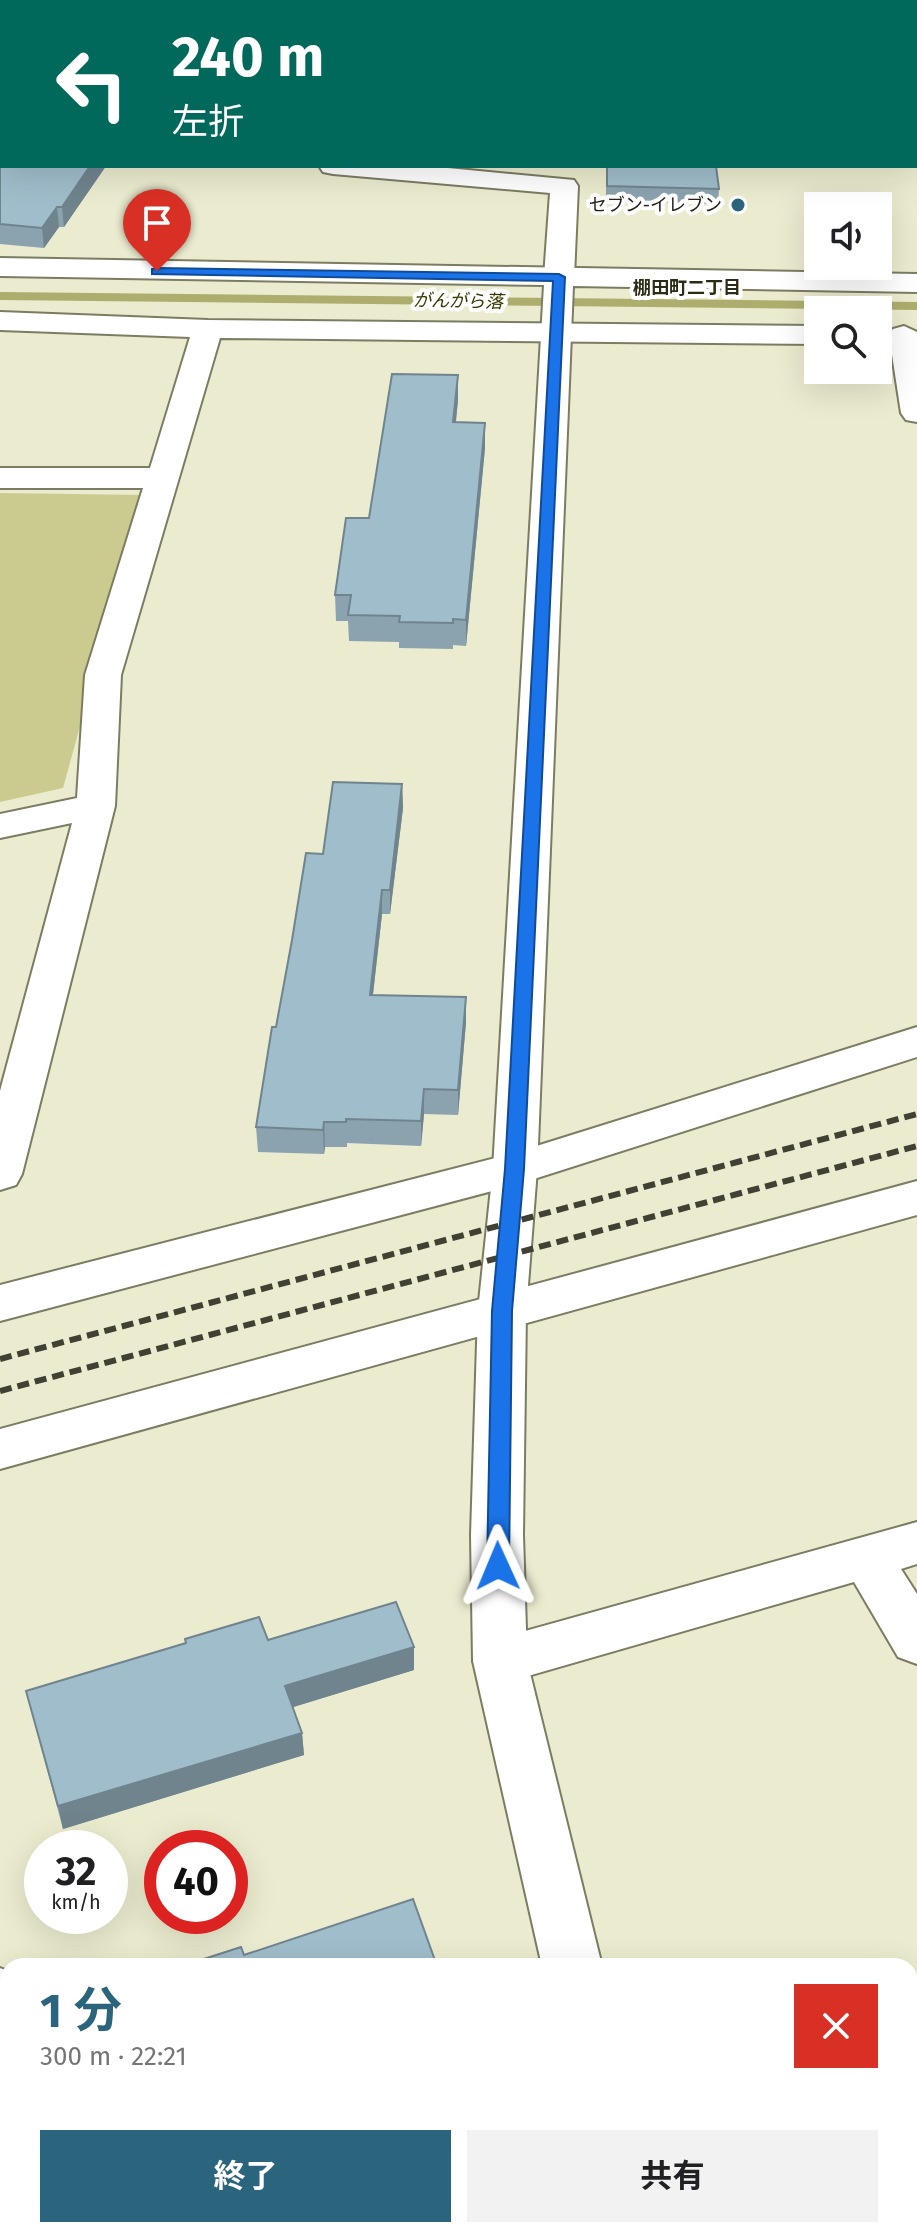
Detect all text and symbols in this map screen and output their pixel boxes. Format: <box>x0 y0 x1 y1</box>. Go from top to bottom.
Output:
text: 240 m <box>172 24 324 91</box>
icon: left <box>40 32 144 136</box>
text: 左折 <box>172 100 244 144</box>
pin <box>123 189 191 271</box>
map controls <box>804 192 892 384</box>
button: sound <box>804 192 892 280</box>
place label: セブン-イレブン <box>589 194 722 216</box>
marker: セブン-イレブン <box>729 196 747 214</box>
icon: arrive <box>135 201 179 245</box>
district label: 棚田町二丁目 <box>633 277 741 299</box>
water label: がんがら落 <box>413 289 506 313</box>
button: search <box>804 296 892 384</box>
position arrow <box>456 1524 540 1608</box>
speed limit sign: 40 <box>144 1830 248 1934</box>
text: 32 <box>55 1848 97 1896</box>
text: km/h <box>51 1890 101 1914</box>
text: 1 分 <box>40 1982 122 2040</box>
button: close <box>794 1984 878 2068</box>
text: 300 m · 22:21 <box>40 2041 187 2072</box>
button: 終了 <box>40 2130 451 2222</box>
button: 共有 <box>467 2130 878 2222</box>

